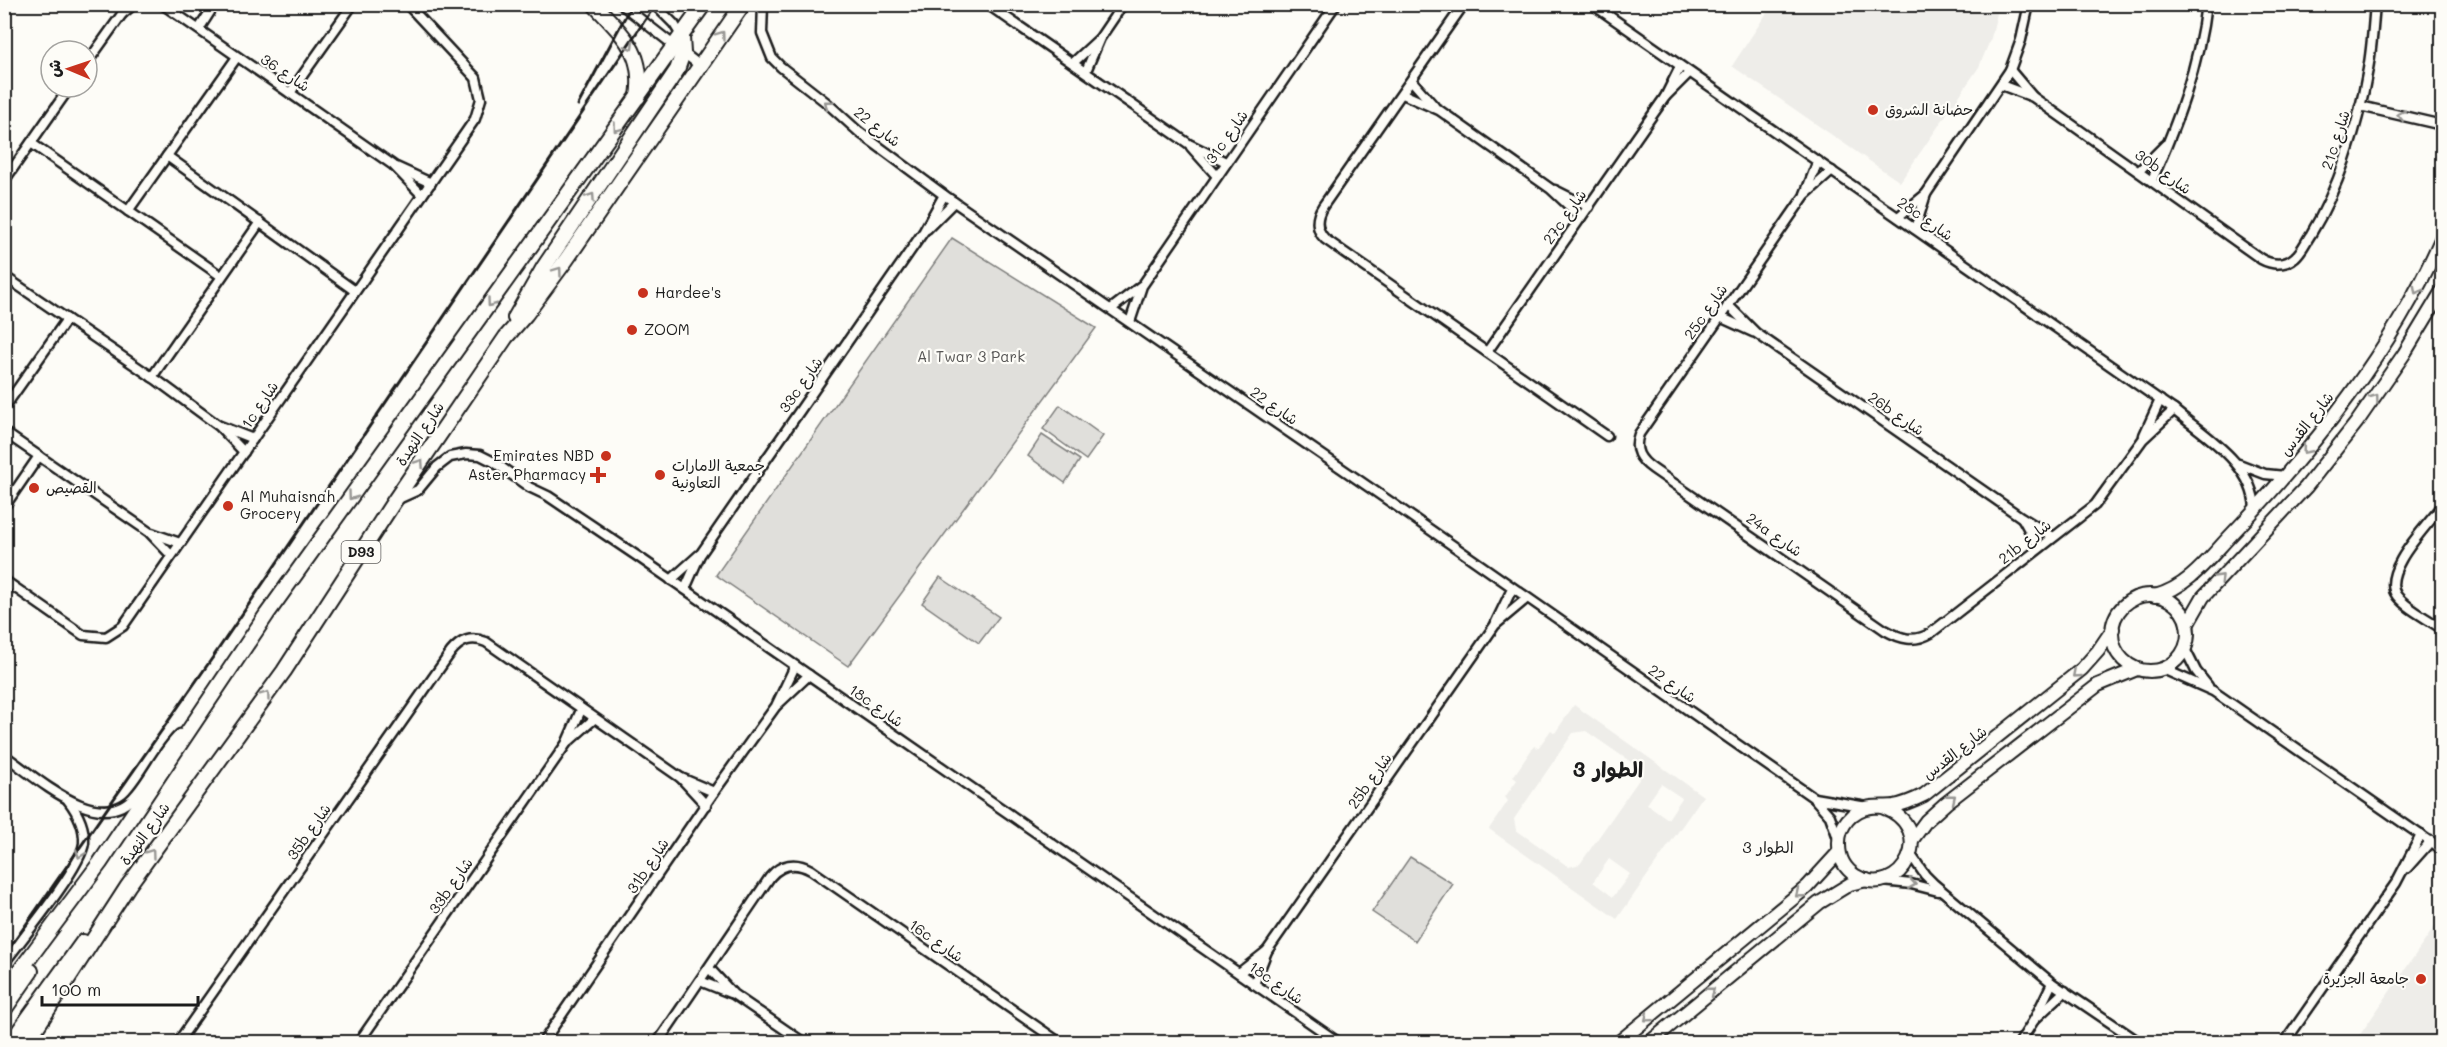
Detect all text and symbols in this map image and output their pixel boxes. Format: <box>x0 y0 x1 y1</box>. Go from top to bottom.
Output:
one-way arrow <box>714 30 725 41</box>
north arrow <box>39 39 99 99</box>
one-way arrow <box>623 40 634 51</box>
street label: شارع 36 <box>257 48 314 97</box>
text: ش <box>43 59 64 78</box>
place label: حضانة الشروق <box>1885 99 1973 119</box>
one-way arrow <box>824 100 835 111</box>
street label: شارع 22 <box>850 102 905 151</box>
marker: حضانة الشروق <box>1866 103 1880 117</box>
street label: 31c شارع <box>1200 105 1253 168</box>
street label: 21c شارع <box>2316 108 2355 172</box>
one-way arrow <box>2397 110 2407 123</box>
one-way arrow <box>613 122 624 133</box>
street label: 30b شارع <box>2131 144 2196 199</box>
street label: 27c شارع <box>1538 185 1591 248</box>
street label: 28c شارع <box>1893 192 1957 245</box>
one-way arrow <box>584 193 595 204</box>
one-way arrow <box>551 266 562 277</box>
street label: 25c شارع <box>1679 280 1732 344</box>
place label: Hardee's <box>655 282 721 302</box>
one-way arrow <box>2413 283 2424 294</box>
marker: Hardee's <box>636 286 650 300</box>
one-way arrow <box>487 297 498 308</box>
place label: ZOOM <box>644 319 690 339</box>
marker: ZOOM <box>625 323 639 337</box>
park label: Al Twar 3 Park <box>917 346 1025 366</box>
street label: 33c شارع <box>774 353 827 417</box>
street label: 1c شارع <box>236 377 283 432</box>
street label: شارع 22 <box>1246 382 1302 430</box>
street label: 26b شارع <box>1864 387 1929 441</box>
street label: شارع القدس <box>2275 387 2338 460</box>
one-way arrow <box>2367 394 2378 405</box>
street label: شارع النهدة <box>390 397 449 470</box>
one-way arrow <box>2303 443 2314 454</box>
place label: Emirates NBD <box>493 445 594 465</box>
marker: Emirates NBD <box>599 449 613 463</box>
place label: جمعية الامارات التعاونية <box>672 455 765 493</box>
one-way arrow <box>413 459 424 470</box>
place label: Aster Pharmacy <box>468 464 586 484</box>
marker: Aster Pharmacy <box>591 468 605 482</box>
marker: جمعية الامارات التعاونية <box>653 468 667 482</box>
place label: القصيص <box>46 477 97 497</box>
marker: القصيص <box>27 481 41 495</box>
place label: Al Muhaisnah Grocery <box>240 486 335 523</box>
one-way arrow <box>348 489 359 500</box>
marker: Al Muhaisnah Grocery <box>221 499 235 513</box>
street label: 24a شارع <box>1742 508 1806 561</box>
street label: 21b شارع <box>1994 514 2056 569</box>
road number: D93 <box>342 541 380 563</box>
one-way arrow <box>2213 574 2224 585</box>
street label: شارع 22 <box>1644 660 1700 708</box>
one-way arrow <box>2072 667 2083 678</box>
street label: 18c شارع <box>845 679 908 732</box>
one-way arrow <box>258 691 269 702</box>
street label: شارع القدس <box>1918 721 1991 784</box>
street label: 25b شارع <box>1343 749 1397 813</box>
district label: الطوار 3 <box>1573 755 1643 783</box>
one-way arrow <box>1946 794 1957 805</box>
street label: شارع النهدة <box>115 798 175 870</box>
street label: 35b شارع <box>282 799 336 864</box>
street label: 31b شارع <box>621 834 674 897</box>
district label: الطوار 3 <box>1742 836 1794 858</box>
one-way arrow <box>75 848 87 859</box>
one-way arrow <box>144 849 155 860</box>
street label: 33b شارع <box>424 853 478 918</box>
one-way arrow <box>1907 878 1916 890</box>
one-way arrow <box>1794 887 1805 898</box>
street label: 16c شارع <box>905 914 968 967</box>
street label: 18c شارع <box>1245 956 1308 1009</box>
place label: جامعة الجزيرة <box>2323 968 2409 988</box>
scale bar <box>42 969 198 1007</box>
marker: جامعة الجزيرة <box>2414 972 2428 986</box>
text: 100 m <box>51 977 101 1001</box>
one-way arrow <box>1704 988 1715 999</box>
one-way arrow <box>1644 1011 1655 1022</box>

